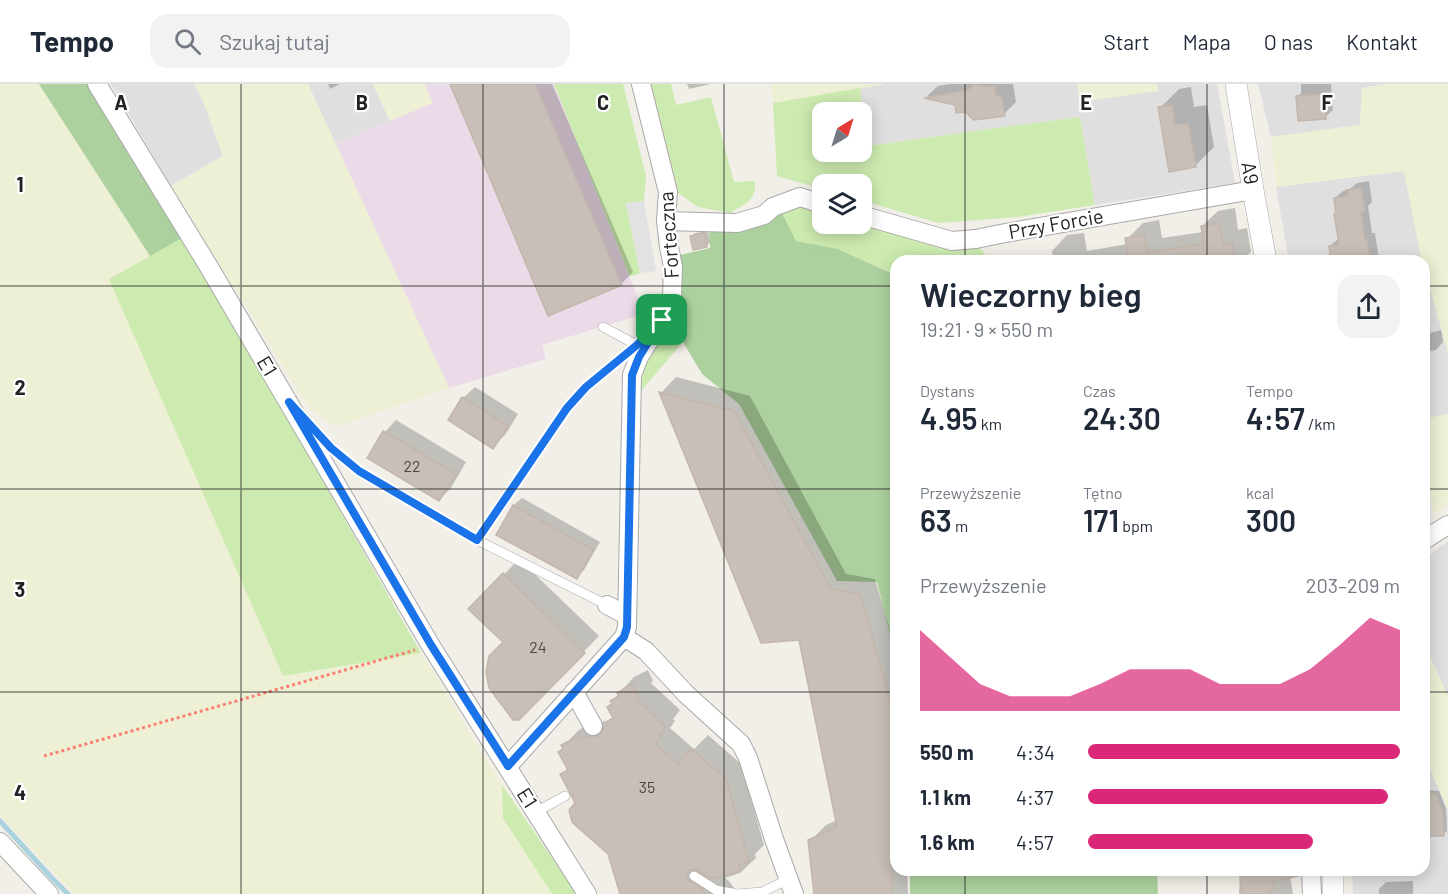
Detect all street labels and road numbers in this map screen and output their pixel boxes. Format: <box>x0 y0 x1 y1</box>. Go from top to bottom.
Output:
street label: A9 <box>1237 160 1265 186</box>
street label: Forteczna <box>653 191 683 279</box>
street label: Przy Forcie <box>1006 203 1105 243</box>
street label: E1 <box>253 351 283 380</box>
street label: E1 <box>513 783 543 812</box>

